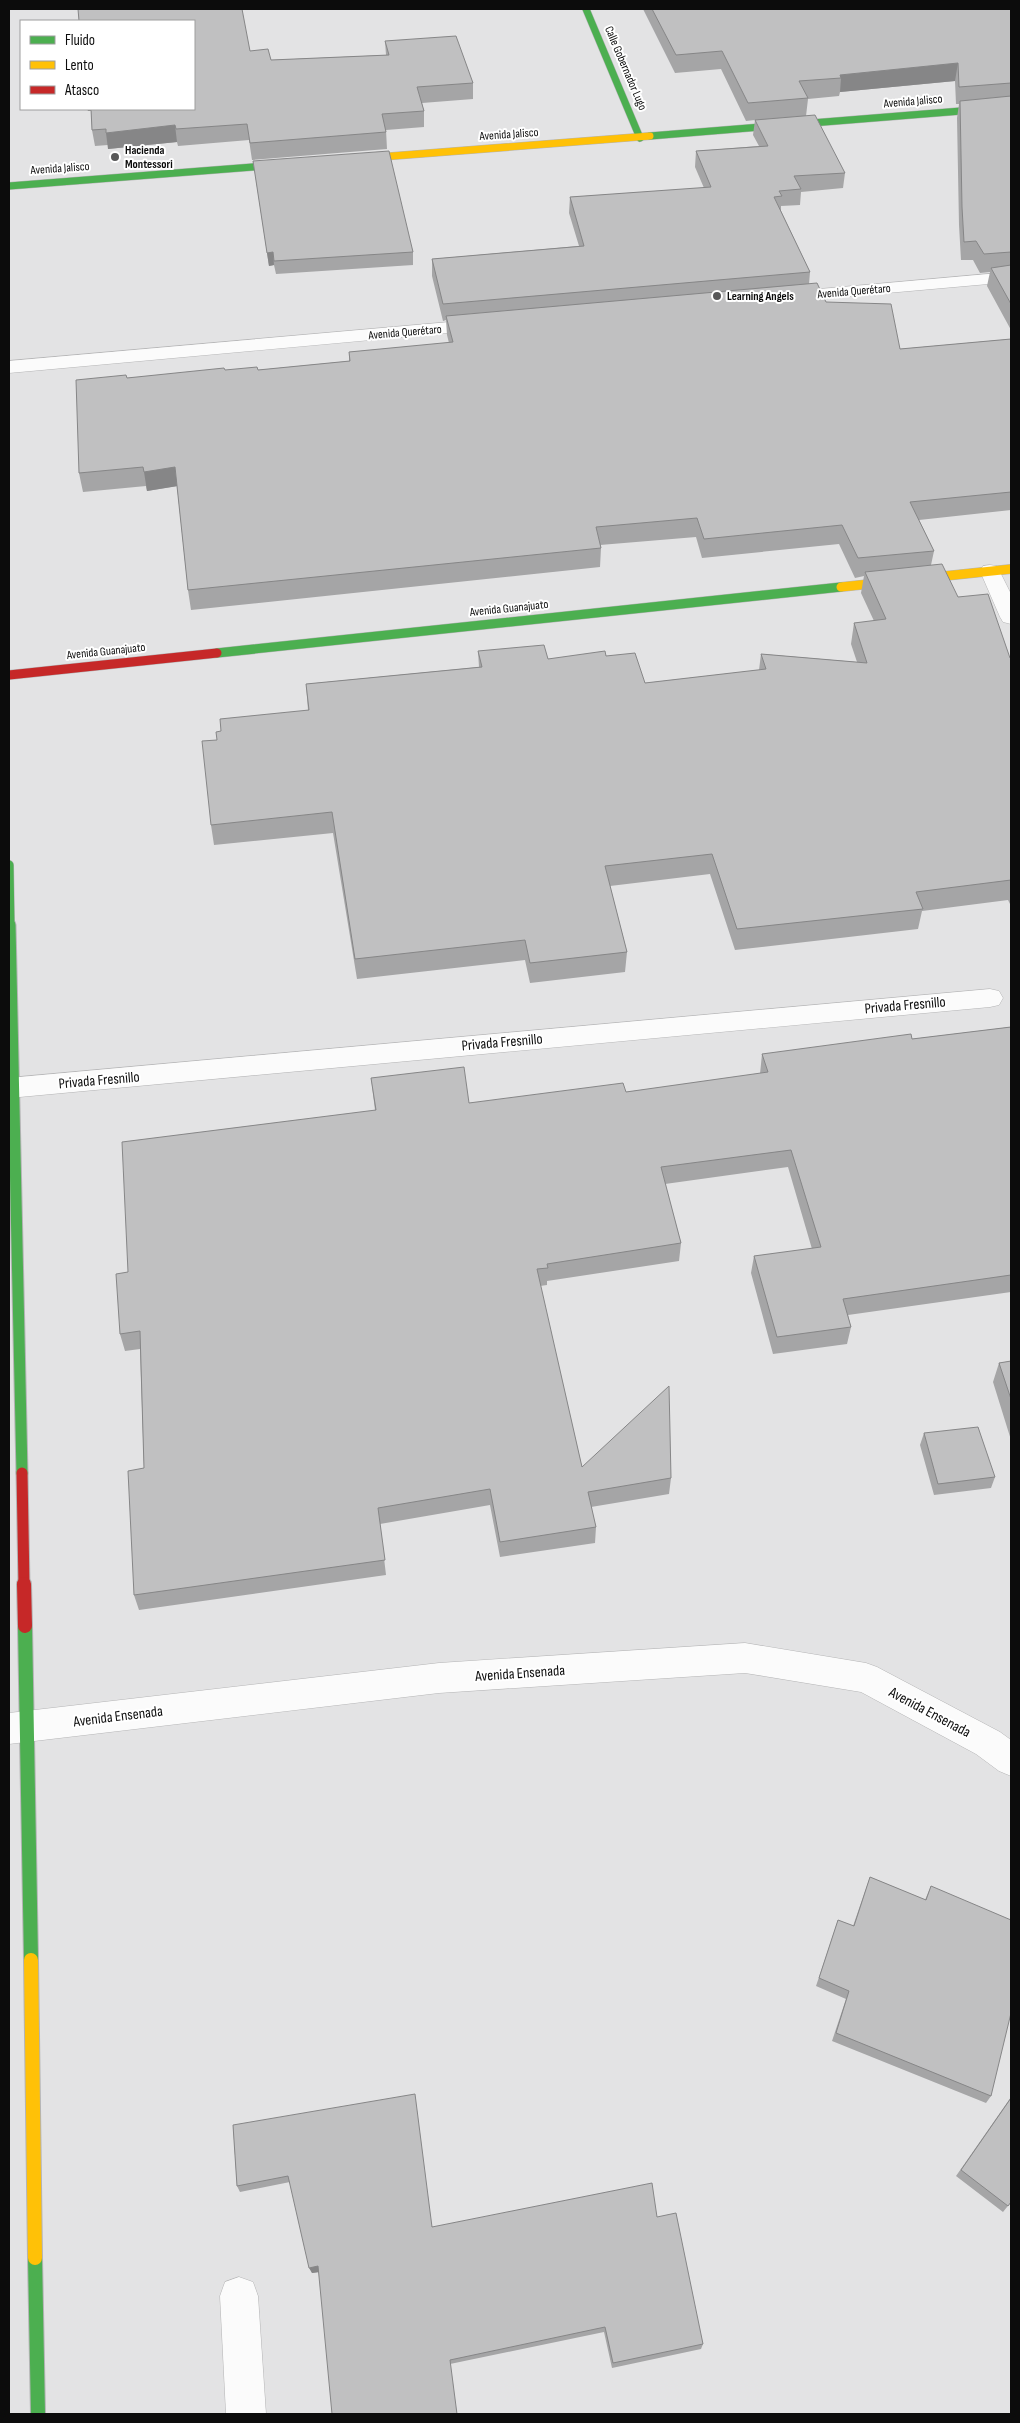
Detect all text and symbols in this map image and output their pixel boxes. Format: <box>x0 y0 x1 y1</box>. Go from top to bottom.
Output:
legend <box>20 20 195 110</box>
street label: Calle Gobernador Lugo <box>601 24 650 113</box>
text: Fluido <box>65 31 95 50</box>
text: Lento <box>65 56 94 75</box>
text: Atasco <box>64 81 99 100</box>
street label: Avenida Jalisco <box>882 91 943 112</box>
street label: Avenida Jalisco <box>478 125 539 144</box>
place label: Hacienda Montessori <box>125 143 173 172</box>
marker: Hacienda Montessori <box>109 151 121 163</box>
street label: Avenida Jalisco <box>29 159 90 178</box>
street label: Avenida Querétaro <box>816 281 891 302</box>
place label: Learning Angels <box>727 289 794 304</box>
marker: Learning Angels <box>711 290 723 302</box>
street label: Avenida Querétaro <box>367 322 442 343</box>
street label: Avenida Guanajuato <box>468 597 549 620</box>
street label: Avenida Guanajuato <box>65 640 146 663</box>
street label: Privada Fresnillo <box>864 992 946 1019</box>
street label: Privada Fresnillo <box>461 1029 543 1056</box>
street label: Privada Fresnillo <box>58 1067 140 1094</box>
street label: Avenida Ensenada <box>474 1661 566 1686</box>
street label: Avenida Ensenada <box>885 1682 974 1742</box>
street label: Avenida Ensenada <box>71 1702 164 1732</box>

